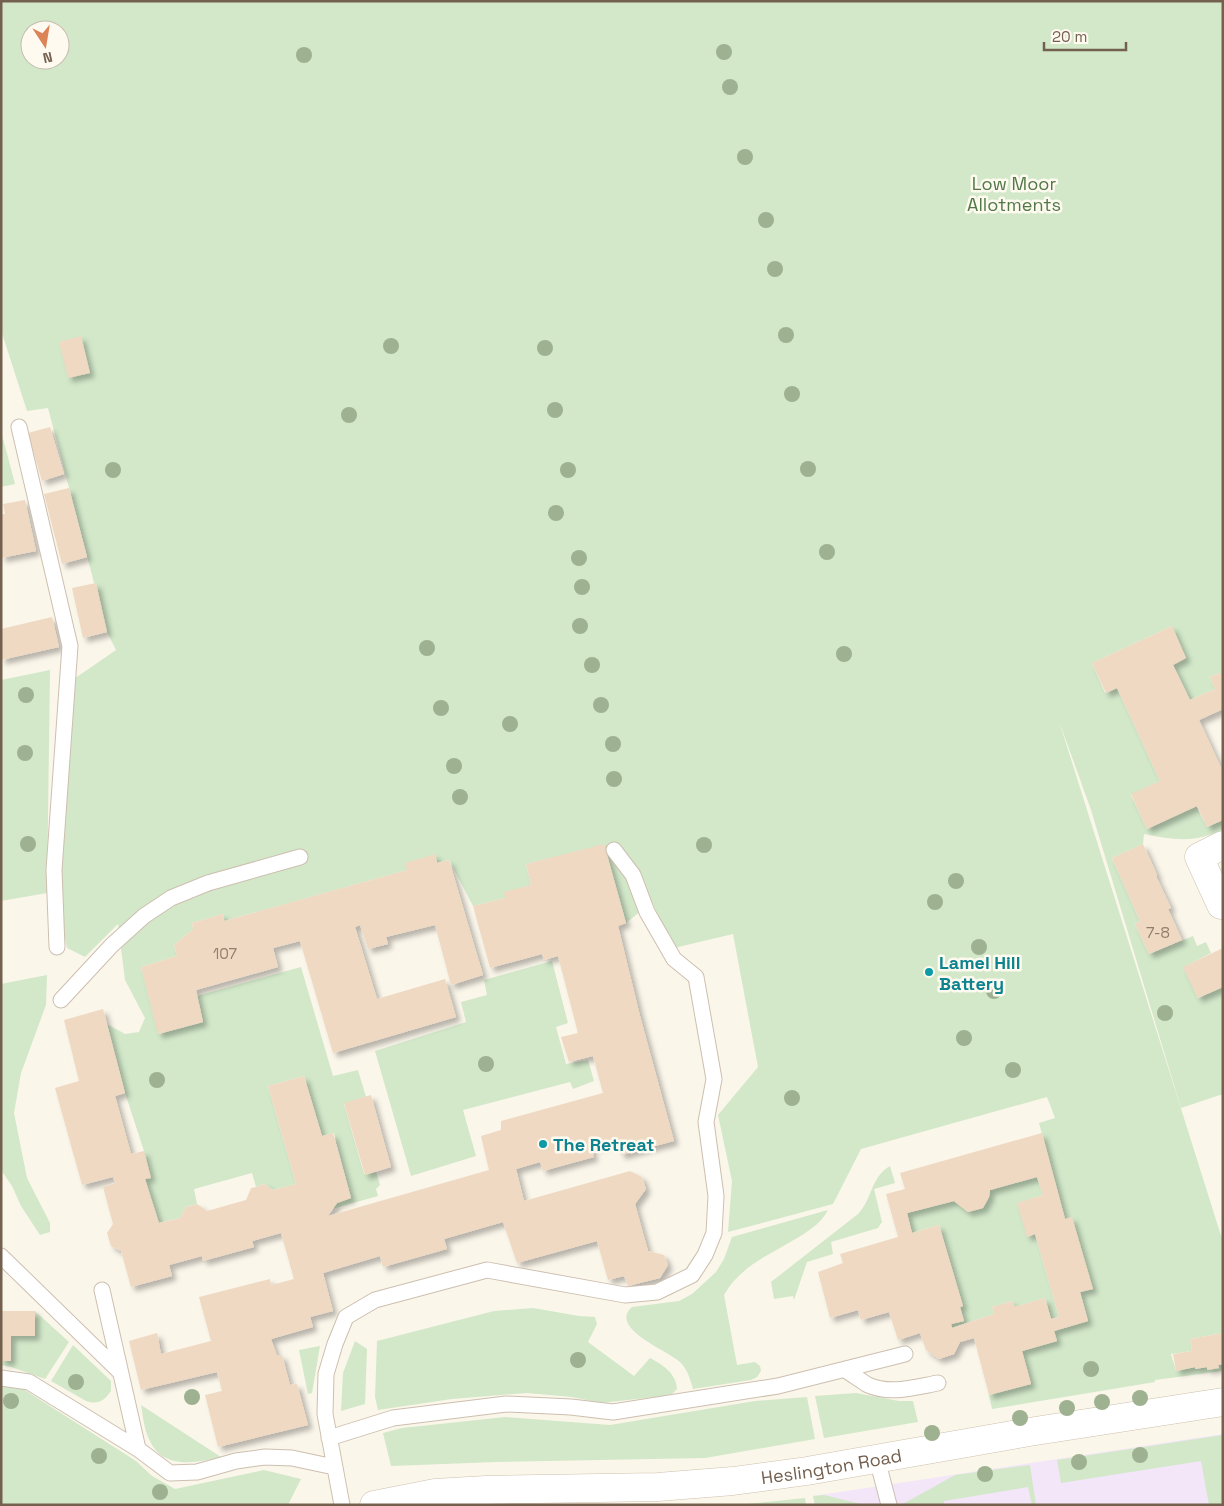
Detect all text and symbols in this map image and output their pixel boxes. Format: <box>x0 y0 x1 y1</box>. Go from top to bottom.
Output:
north arrow <box>20 20 70 70</box>
scale bar <box>1044 20 1126 52</box>
text: 20 m <box>1052 27 1087 46</box>
text: N <box>41 48 54 67</box>
park label: Low Moor Allotments <box>967 172 1061 216</box>
house number: 7-8 <box>1146 923 1170 942</box>
house number: 107 <box>213 944 237 963</box>
place label: Lamel Hill Battery <box>939 951 1020 995</box>
marker: Lamel Hill Battery <box>923 966 935 978</box>
place label: The Retreat <box>553 1133 654 1156</box>
marker: The Retreat <box>537 1138 549 1150</box>
street label: Heslington Road <box>759 1443 904 1489</box>

